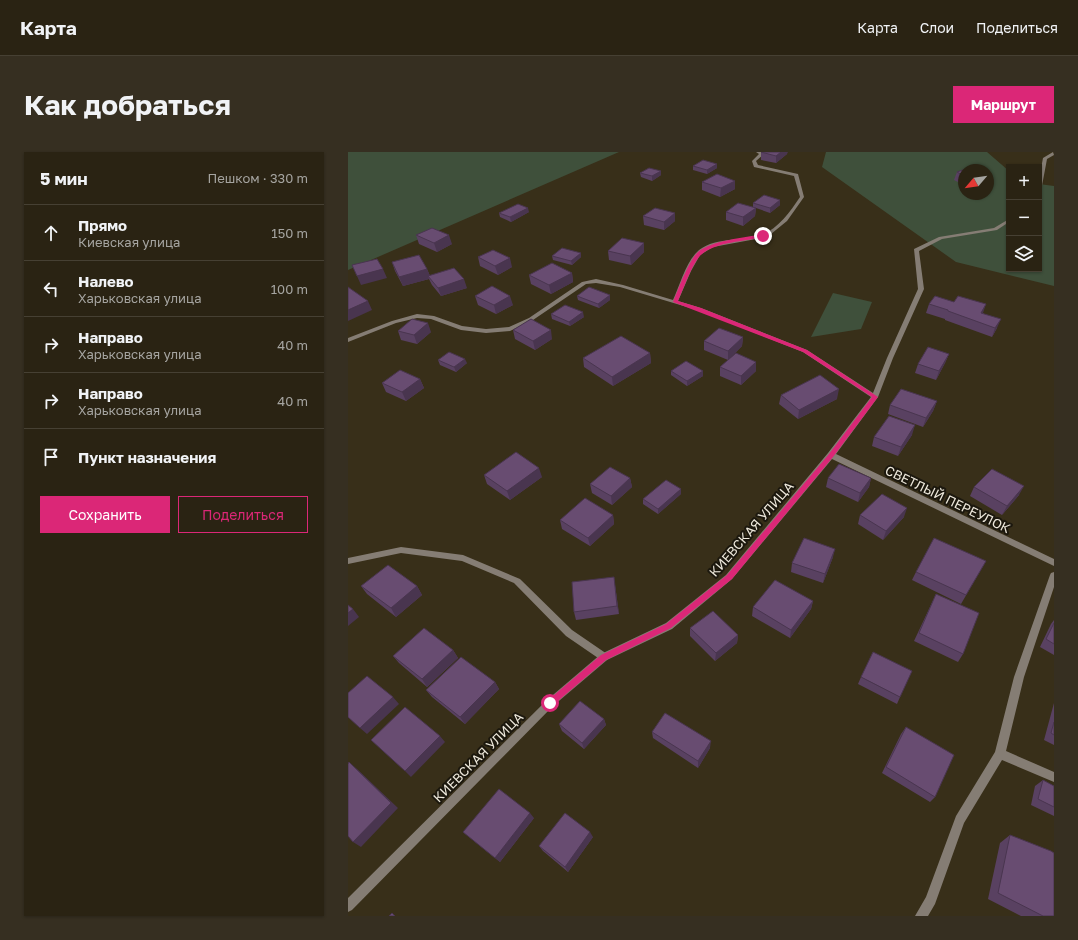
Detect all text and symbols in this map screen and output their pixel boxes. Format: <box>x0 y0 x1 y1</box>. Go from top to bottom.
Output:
text: Карта <box>20 16 77 39</box>
text: Карта <box>857 19 898 36</box>
text: Слои <box>920 19 954 36</box>
text: Поделиться <box>976 19 1058 36</box>
button: Маршрут <box>953 86 1054 123</box>
text: Как добраться <box>24 88 231 121</box>
north arrow <box>958 164 994 200</box>
map controls <box>1006 164 1042 272</box>
button: + <box>1006 164 1042 200</box>
text: 5 мин <box>40 168 88 189</box>
text: Пешком · 330 m <box>207 170 308 186</box>
button: − <box>1006 200 1042 236</box>
text: Прямо <box>78 216 127 234</box>
icon: ahead <box>40 222 62 244</box>
text: 150 m <box>271 225 308 241</box>
route end <box>754 227 772 245</box>
text: Киевская улица <box>78 234 180 250</box>
button: layers <box>1006 236 1042 272</box>
text: Налево <box>78 272 134 290</box>
icon: left <box>40 278 62 300</box>
text: 100 m <box>271 281 308 297</box>
text: Харьковская улица <box>78 290 202 306</box>
text: Направо <box>78 328 143 346</box>
icon: right <box>40 334 62 356</box>
text: 40 m <box>277 337 308 353</box>
text: Харьковская улица <box>78 346 202 362</box>
text: Направо <box>78 384 143 402</box>
icon: right <box>40 390 62 412</box>
text: 40 m <box>277 393 308 409</box>
text: Харьковская улица <box>78 402 202 418</box>
icon: arrive <box>40 446 62 468</box>
text: Пункт назначения <box>78 448 216 466</box>
street label: СВЕТЛЫЙ ПЕРЕУЛОК <box>883 462 1013 536</box>
street label: КИЕВСКАЯ УЛИЦА <box>705 478 797 580</box>
button: Сохранить <box>40 496 170 533</box>
button: Поделиться <box>178 496 308 533</box>
route start <box>541 694 559 712</box>
street label: КИЕВСКАЯ УЛИЦА <box>430 708 527 805</box>

